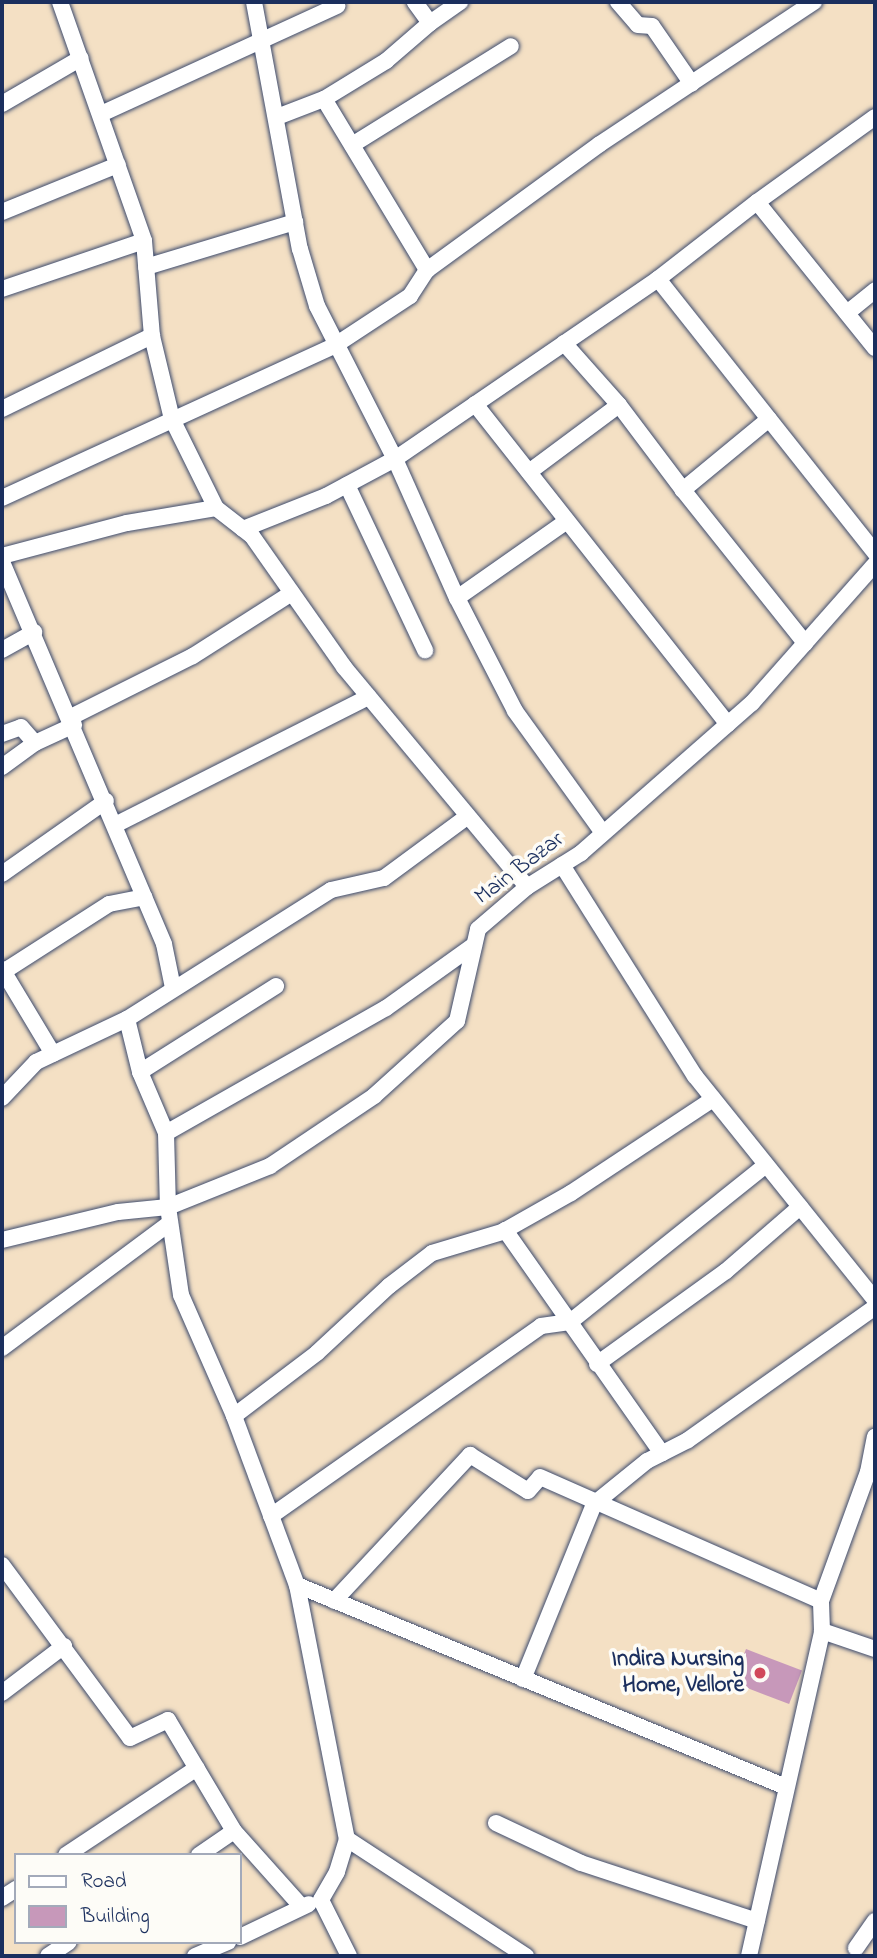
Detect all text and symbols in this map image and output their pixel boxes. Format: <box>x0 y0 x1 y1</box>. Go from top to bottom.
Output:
street label: Main Bazar <box>470 826 570 912</box>
place label: Indira Nursing Home, Vellore <box>612 1646 744 1700</box>
marker: Indira Nursing Home, Vellore <box>750 1663 770 1683</box>
legend <box>14 1853 242 1944</box>
text: Road <box>81 1867 127 1897</box>
text: Building <box>81 1902 150 1932</box>

